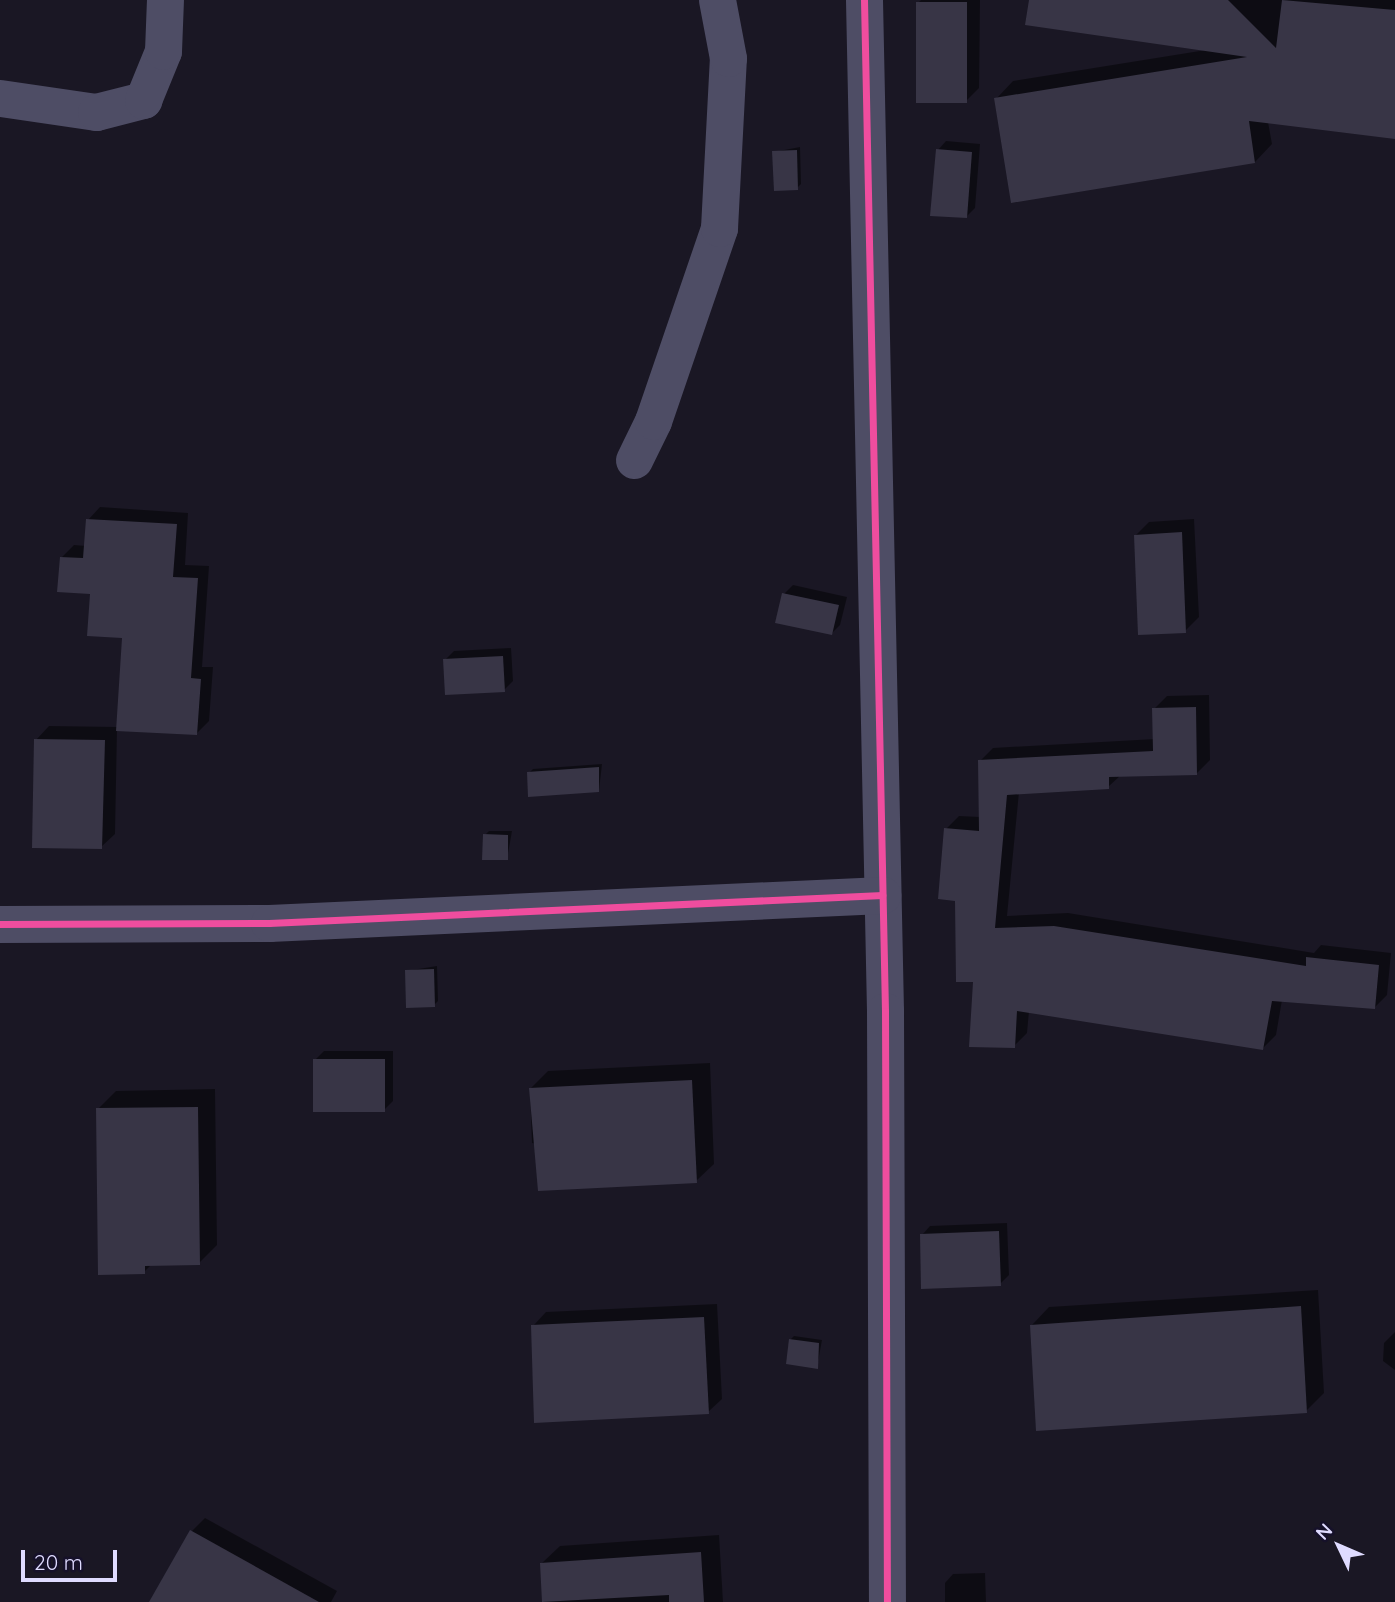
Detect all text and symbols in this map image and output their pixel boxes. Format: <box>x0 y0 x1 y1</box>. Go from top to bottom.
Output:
north arrow <box>1304 1511 1374 1581</box>
text: N <box>1310 1518 1337 1545</box>
scale bar <box>24 1536 121 1580</box>
text: 20 m <box>34 1549 83 1575</box>

